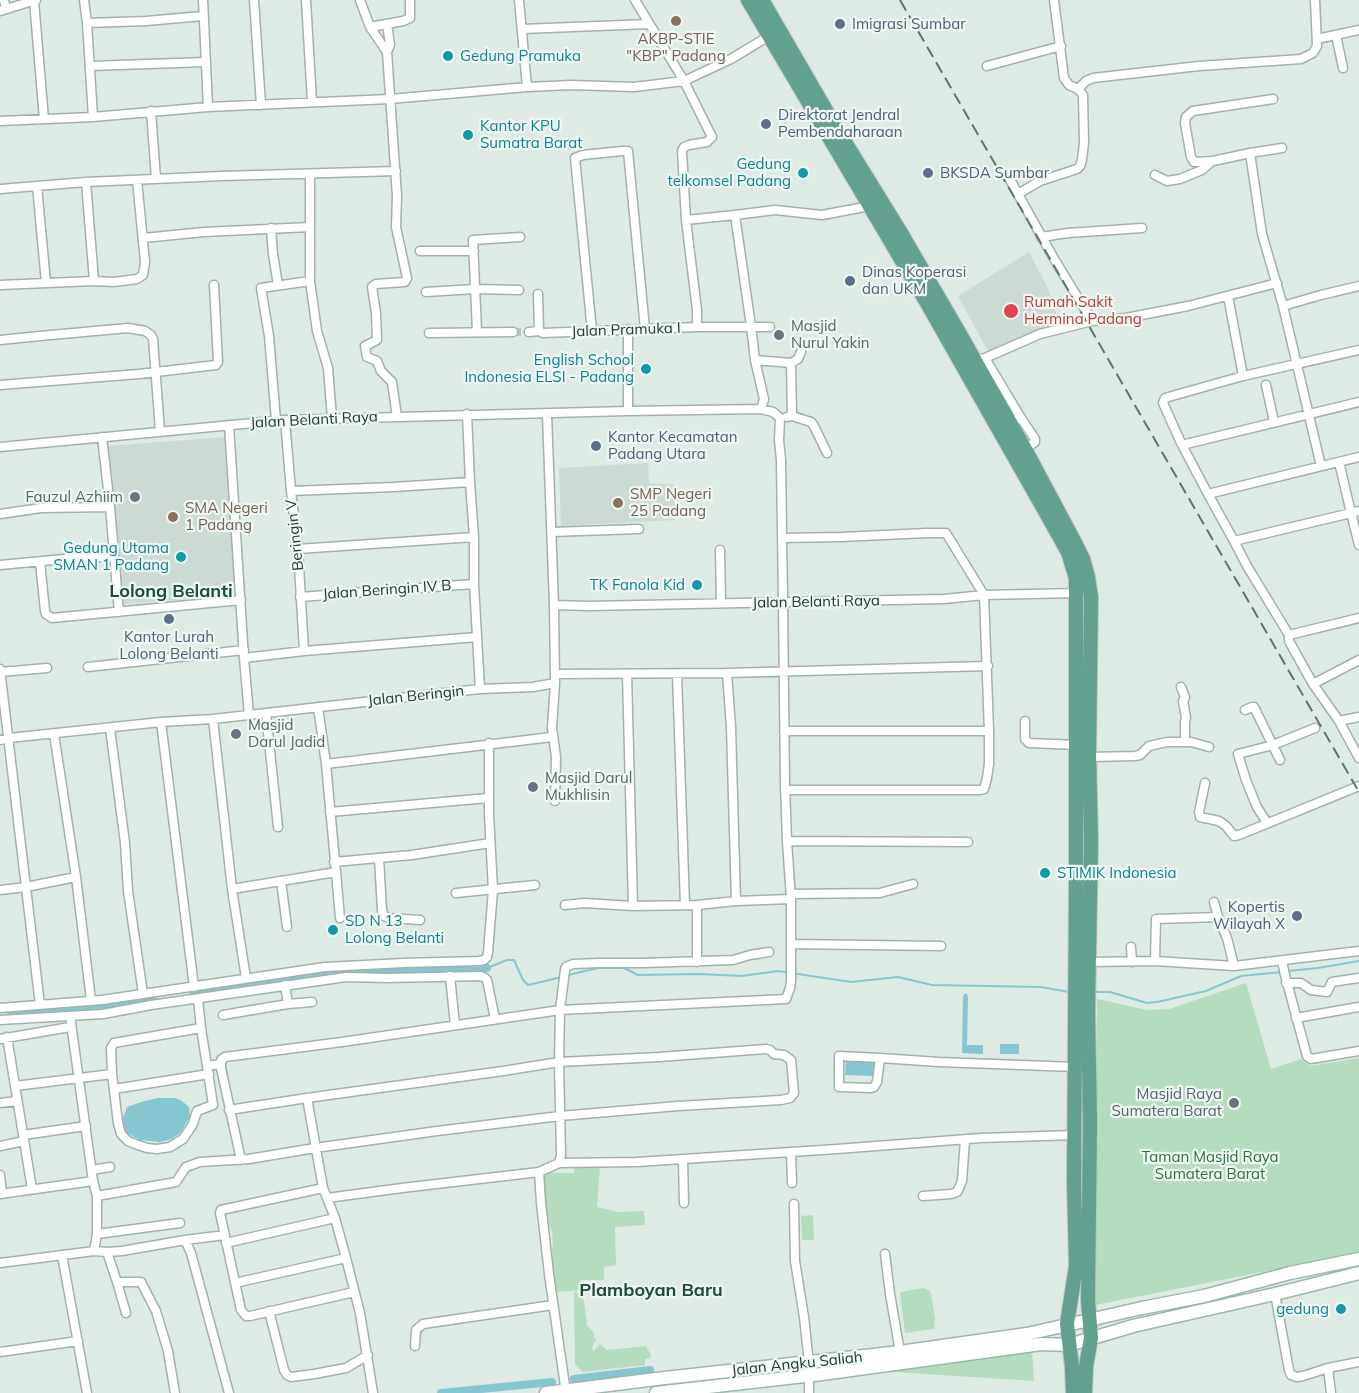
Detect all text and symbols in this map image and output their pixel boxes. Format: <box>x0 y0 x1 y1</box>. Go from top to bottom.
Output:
marker: AKBP-STIE "KBP" Padang <box>669 14 683 28</box>
place label: Imigrasi Sumbar <box>852 15 966 33</box>
marker: Imigrasi Sumbar <box>833 17 847 31</box>
place label: AKBP-STIE "KBP" Padang <box>626 30 726 65</box>
place label: Gedung Pramuka <box>460 47 581 65</box>
marker: Gedung Pramuka <box>441 49 455 63</box>
place label: Direktorat Jendral Pembendaharaan <box>778 106 903 141</box>
place label: Kantor KPU Sumatra Barat <box>480 117 583 152</box>
marker: Direktorat Jendral Pembendaharaan <box>759 117 773 131</box>
marker: Kantor KPU Sumatra Barat <box>461 128 475 142</box>
place label: Gedung telkomsel Padang <box>668 155 791 190</box>
place label: BKSDA Sumbar <box>940 164 1049 182</box>
marker: Gedung telkomsel Padang <box>796 166 810 180</box>
marker: BKSDA Sumbar <box>921 166 935 180</box>
place label: Dinas Koperasi dan UKM <box>862 263 966 298</box>
marker: Dinas Koperasi dan UKM <box>843 274 857 288</box>
place label: Rumah Sakit Hermina Padang <box>1024 293 1142 328</box>
marker: Rumah Sakit Hermina Padang <box>1002 302 1020 320</box>
place label: Masjid Nurul Yakin <box>791 317 869 352</box>
street label: Jalan Pramuka I <box>571 319 681 341</box>
marker: Masjid Nurul Yakin <box>772 328 786 342</box>
place label: English School Indonesia ELSI - Padang <box>464 351 634 386</box>
marker: English School Indonesia ELSI - Padang <box>639 362 653 376</box>
street label: Jalan Belanti Raya <box>250 408 378 432</box>
place label: Kantor Kecamatan Padang Utara <box>608 428 737 463</box>
marker: Kantor Kecamatan Padang Utara <box>589 439 603 453</box>
place label: SMP Negeri 25 Padang <box>630 485 711 520</box>
place label: Fauzul Azhiim <box>25 488 123 506</box>
marker: Fauzul Azhiim <box>128 490 142 504</box>
marker: SMP Negeri 25 Padang <box>611 496 625 510</box>
street label: Beringin V <box>282 498 308 572</box>
place label: SMA Negeri 1 Padang <box>185 499 268 534</box>
marker: SMA Negeri 1 Padang <box>166 510 180 524</box>
place label: Gedung Utama SMAN 1 Padang <box>53 539 169 574</box>
marker: Gedung Utama SMAN 1 Padang <box>174 550 188 564</box>
place label: TK Fanola Kid <box>589 576 685 594</box>
street label: Jalan Beringin IV B <box>322 577 452 603</box>
marker: TK Fanola Kid <box>690 578 704 592</box>
district label: Lolong Belanti <box>109 581 233 603</box>
street label: Jalan Belanti Raya <box>752 592 880 612</box>
marker: Kantor Lurah Lolong Belanti <box>162 612 176 626</box>
place label: Kantor Lurah Lolong Belanti <box>119 628 219 663</box>
street label: Jalan Beringin <box>367 682 465 710</box>
place label: Masjid Darul Jadid <box>248 716 325 751</box>
marker: Masjid Darul Jadid <box>229 727 243 741</box>
place label: Masjid Darul Mukhlisin <box>545 769 632 804</box>
marker: Masjid Darul Mukhlisin <box>526 780 540 794</box>
place label: STIMIK Indonesia <box>1057 864 1176 882</box>
marker: STIMIK Indonesia <box>1038 866 1052 880</box>
place label: Kopertis Wilayah X <box>1213 898 1285 933</box>
marker: Kopertis Wilayah X <box>1290 909 1304 923</box>
place label: SD N 13 Lolong Belanti <box>345 912 444 947</box>
marker: SD N 13 Lolong Belanti <box>326 923 340 937</box>
place label: Masjid Raya Sumatera Barat <box>1111 1085 1222 1120</box>
marker: Masjid Raya Sumatera Barat <box>1227 1096 1241 1110</box>
park label: Taman Masjid Raya Sumatera Barat <box>1141 1148 1279 1183</box>
district label: Plamboyan Baru <box>579 1280 723 1302</box>
place label: gedung <box>1276 1300 1329 1318</box>
marker: gedung <box>1334 1302 1348 1316</box>
street label: Jalan Angku Saliah <box>731 1348 863 1380</box>

